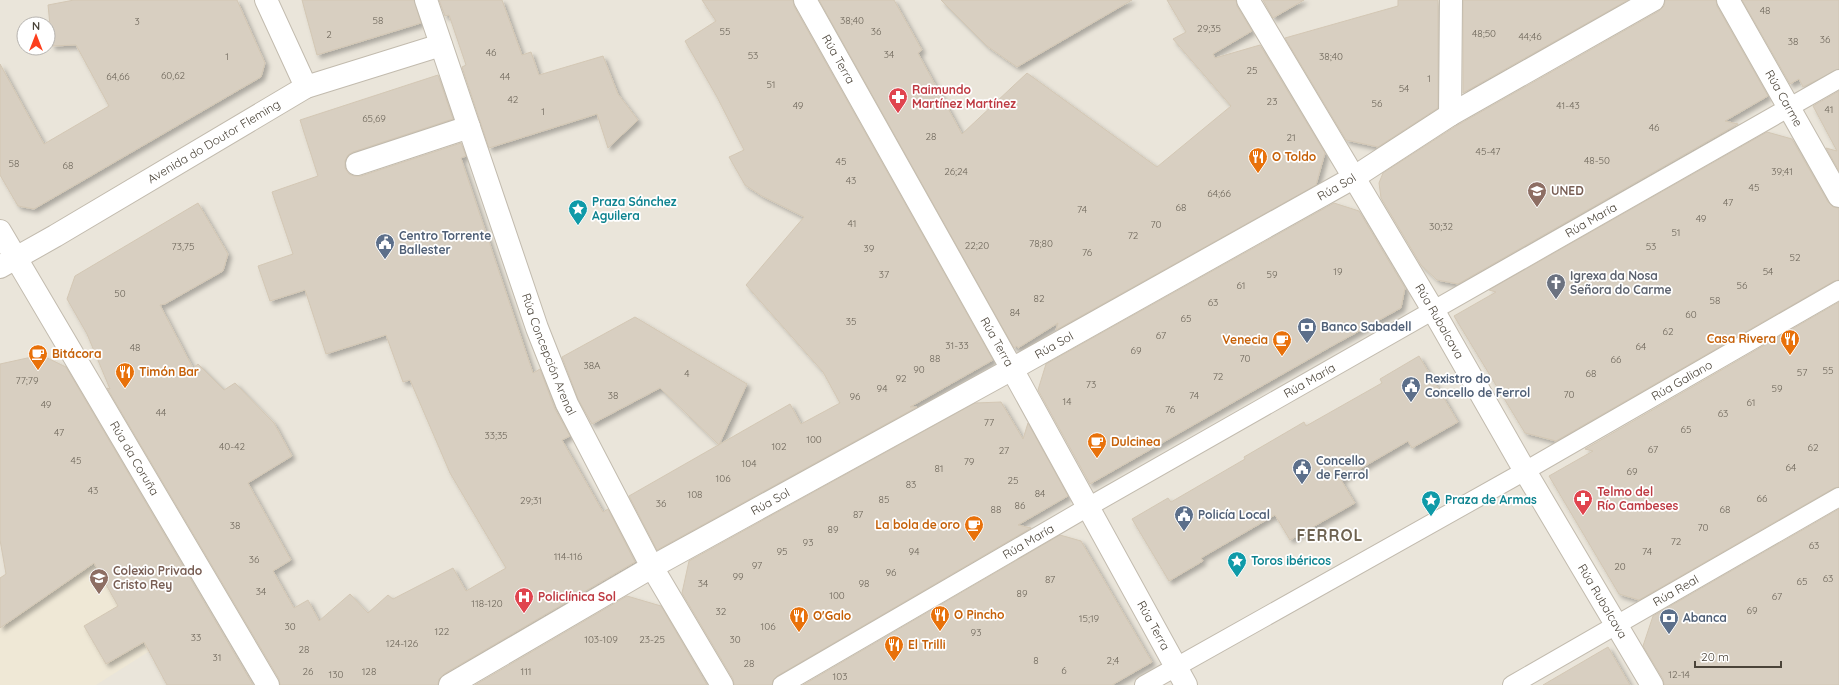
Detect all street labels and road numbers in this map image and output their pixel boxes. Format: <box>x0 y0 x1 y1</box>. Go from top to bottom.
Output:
street label: Rúa Terra <box>819 32 859 86</box>
street label: Rúa Carme <box>1762 67 1806 129</box>
street label: Avenida do Doutor Fleming <box>145 96 283 186</box>
street label: Rúa Sol <box>1314 170 1359 204</box>
street label: Rúa María <box>1562 199 1619 241</box>
street label: Rúa Rubalcava <box>1412 281 1467 361</box>
street label: Rúa Concepción Arenal <box>519 291 580 418</box>
street label: Rúa Terra <box>977 314 1017 369</box>
street label: Rúa Sol <box>1032 328 1076 362</box>
street label: Rúa Galiano <box>1648 357 1715 404</box>
street label: Rúa María <box>1281 360 1338 401</box>
street label: Rúa da Coruña <box>107 418 162 498</box>
street label: Rúa Sol <box>748 485 792 518</box>
street label: Rúa María <box>1000 520 1057 562</box>
street label: Rúa Rubalcava <box>1575 561 1631 641</box>
street label: Rúa Real <box>1650 571 1701 609</box>
street label: Rúa Terra <box>1134 598 1173 653</box>

